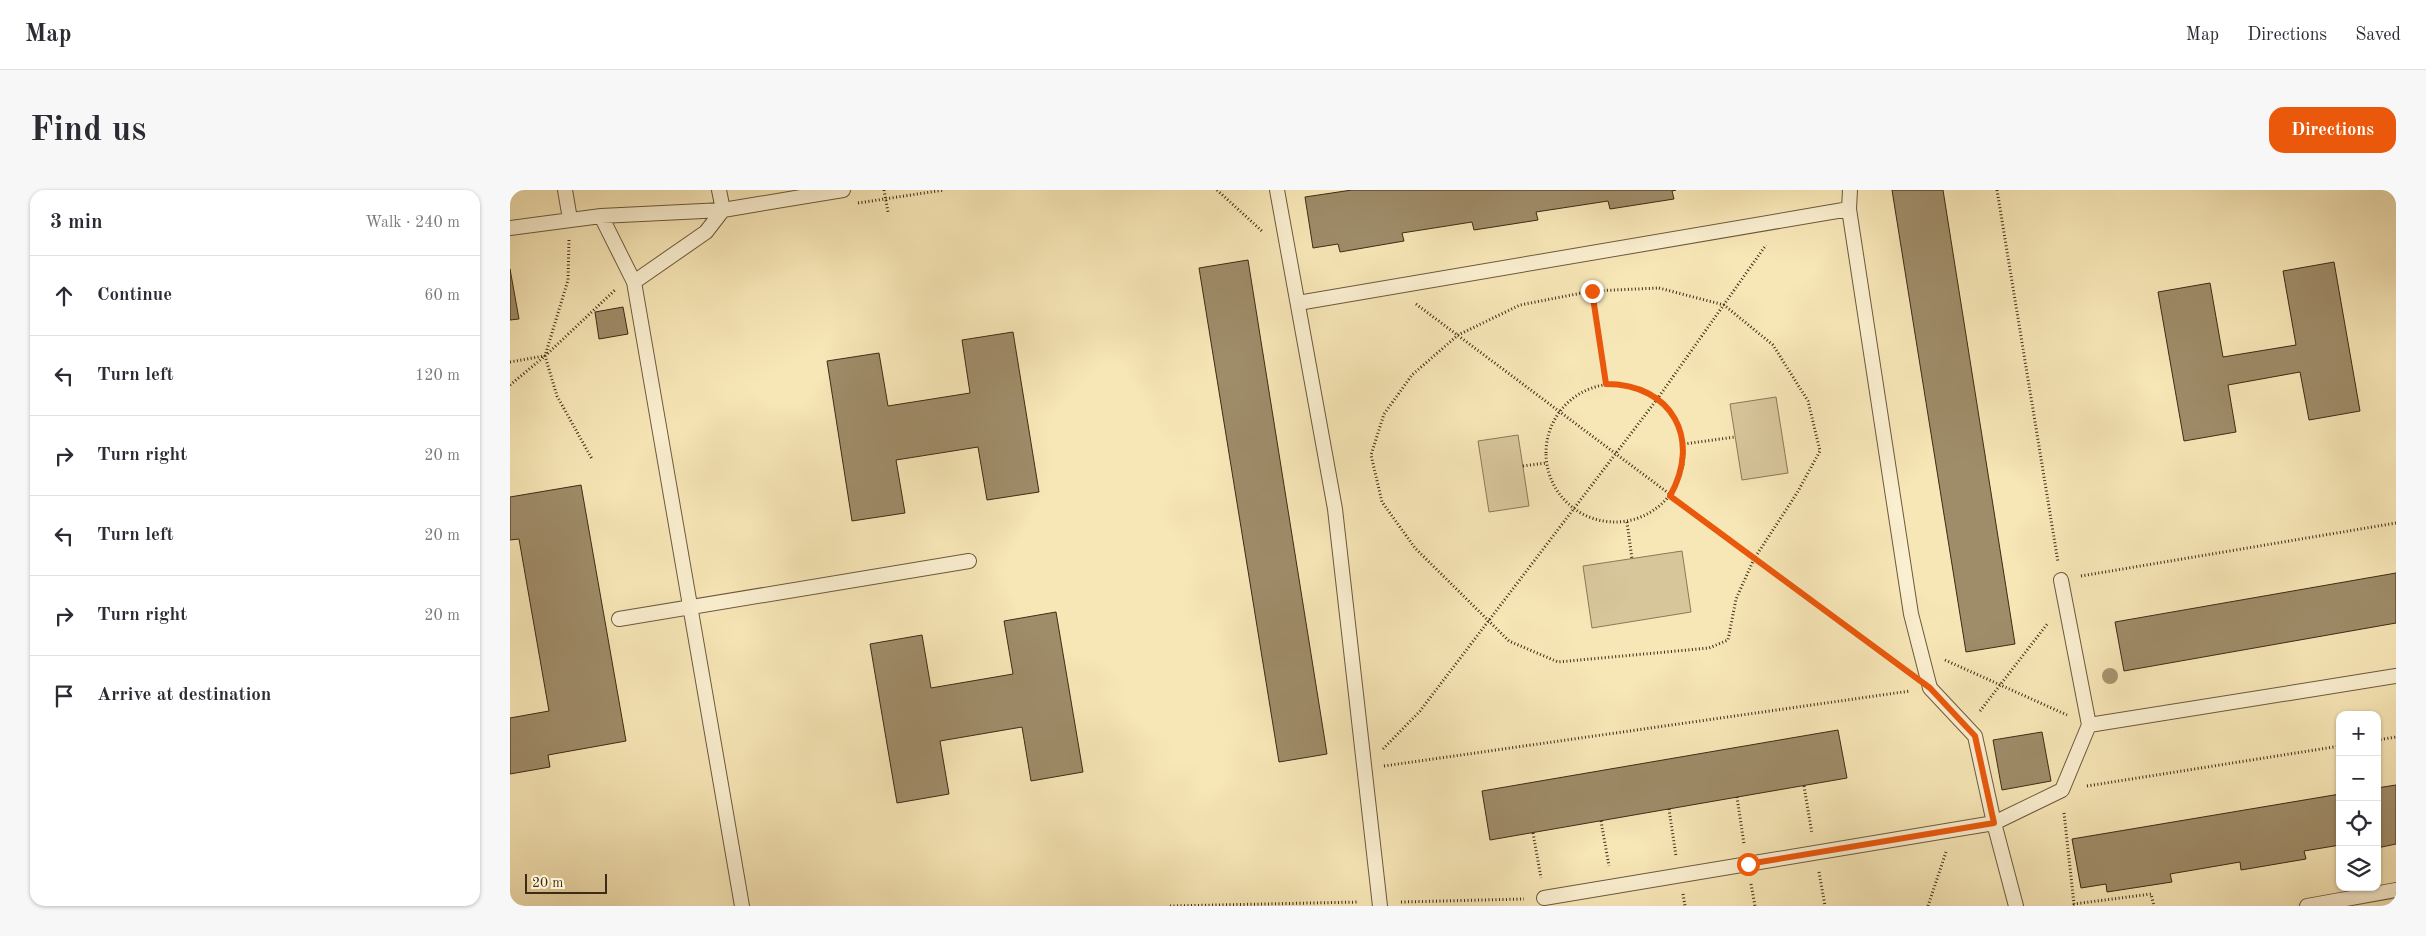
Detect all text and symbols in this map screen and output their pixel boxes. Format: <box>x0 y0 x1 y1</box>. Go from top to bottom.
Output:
text: Map <box>25 23 72 47</box>
text: Map <box>2186 26 2219 44</box>
text: Directions <box>2247 26 2327 44</box>
text: Saved <box>2355 26 2401 44</box>
button: Directions <box>2269 107 2396 153</box>
text: Find us <box>30 113 146 148</box>
text: 3 min <box>50 212 103 233</box>
text: Walk · 240 m <box>365 215 460 231</box>
route end <box>1581 280 1604 303</box>
icon: ahead <box>50 282 78 310</box>
text: Continue <box>97 286 172 305</box>
text: 60 m <box>424 288 460 304</box>
icon: left <box>50 362 78 390</box>
text: Turn left <box>97 366 174 385</box>
text: 120 m <box>415 368 460 384</box>
icon: right <box>50 442 78 470</box>
text: Turn right <box>97 446 187 465</box>
text: 20 m <box>424 448 460 464</box>
icon: left <box>50 522 78 550</box>
text: Turn left <box>97 526 174 545</box>
text: 20 m <box>424 528 460 544</box>
icon: right <box>50 602 78 630</box>
text: Turn right <box>97 606 187 625</box>
text: 20 m <box>424 608 460 624</box>
icon: arrive <box>50 682 78 710</box>
text: Arrive at destination <box>97 686 271 705</box>
map controls <box>2336 711 2381 891</box>
button: + <box>2336 711 2381 756</box>
button: − <box>2336 756 2381 801</box>
button: locate <box>2336 801 2381 846</box>
button: layers <box>2336 846 2381 891</box>
route start <box>1737 853 1760 876</box>
scale bar <box>525 871 608 894</box>
text: 20 m <box>532 876 563 890</box>

